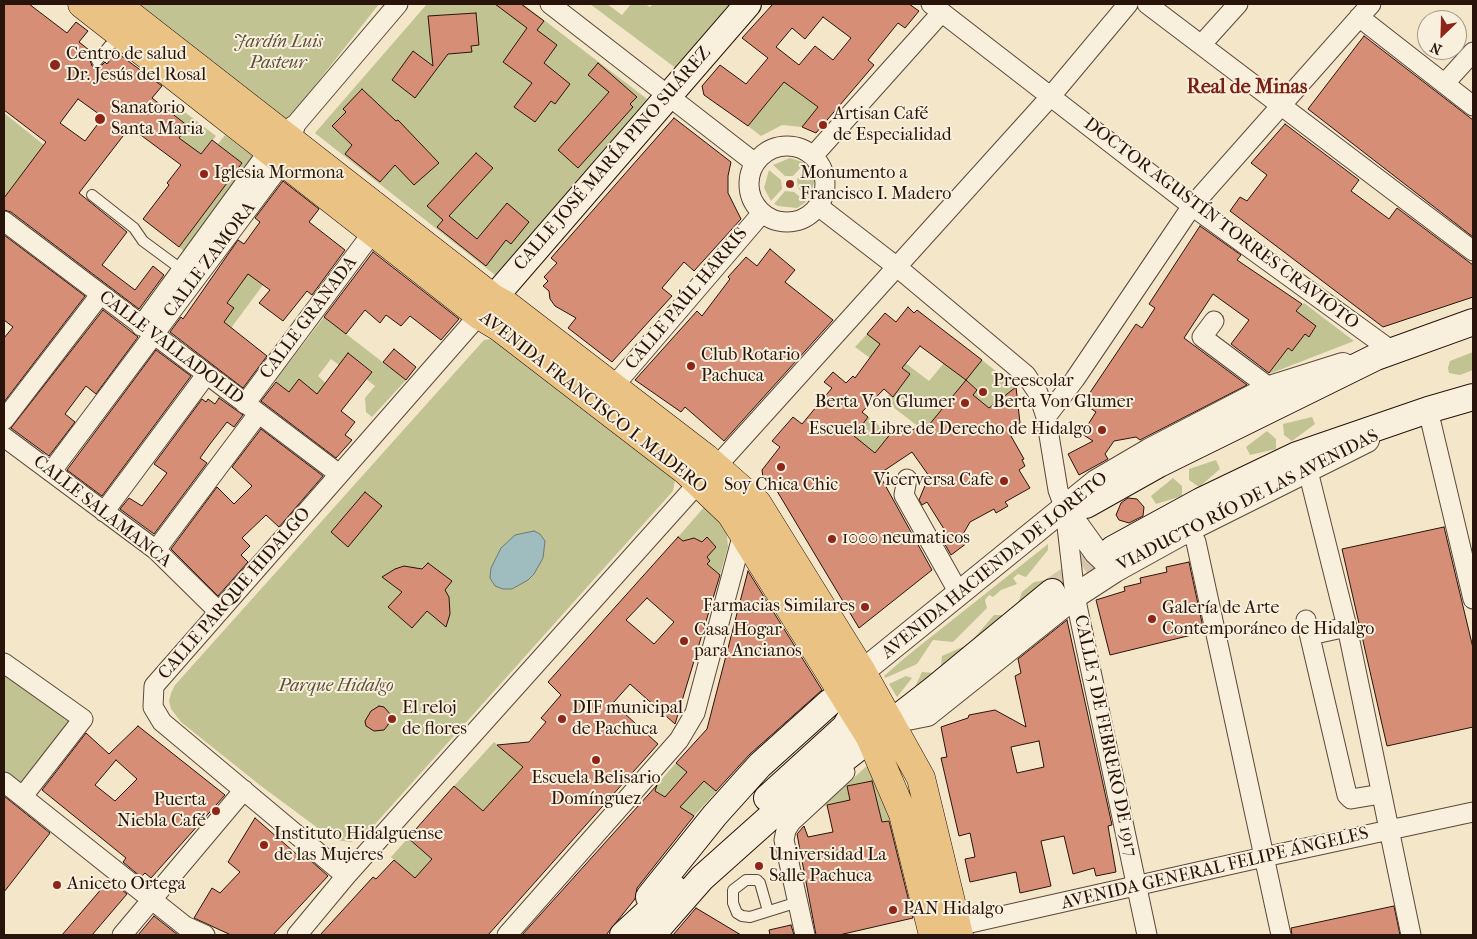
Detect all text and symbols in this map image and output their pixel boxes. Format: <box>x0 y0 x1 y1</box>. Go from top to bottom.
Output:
north arrow <box>1417 10 1467 60</box>
park label: Jardín Luis Pasteur <box>233 32 323 74</box>
text: N <box>1428 38 1444 58</box>
street label: CALLE JOSÉ MARÍA PINO SUÁREZ <box>510 43 716 275</box>
place label: Centro de salud Dr. Jesús del Rosal <box>66 44 206 86</box>
marker: Centro de salud Dr. Jesús del Rosal <box>48 58 62 72</box>
district label: Real de Minas <box>1187 76 1307 100</box>
place label: Sanatorio Santa Maria <box>111 98 204 140</box>
place label: Artisan Café de Especialidad <box>833 104 952 146</box>
marker: Sanatorio Santa Maria <box>93 112 107 126</box>
street label: DOCTOR AGUSTÍN TORRES CRAVIOTO <box>1079 113 1363 335</box>
marker: Artisan Café de Especialidad <box>817 119 829 131</box>
place label: Iglesia Mormona <box>214 163 344 185</box>
place label: Monumento a Francisco I. Madero <box>800 163 951 205</box>
marker: Iglesia Mormona <box>198 168 210 180</box>
marker: Monumento a Francisco I. Madero <box>784 178 796 190</box>
street label: CALLE ZAMORA <box>159 198 261 322</box>
street label: CALLE PAÚL HARRIS <box>621 224 753 374</box>
street label: CALLE GRANADA <box>256 253 362 383</box>
street label: CALLE VALLADOLID <box>94 287 248 409</box>
street label: AVENIDA FRANCISCO I. MADERO <box>475 307 711 499</box>
place label: Club Rotario Pachuca <box>701 345 800 388</box>
marker: Club Rotario Pachuca <box>685 360 697 372</box>
place label: Preescolar Berta Von Glumer <box>993 371 1133 414</box>
marker: Preescolar Berta Von Glumer <box>977 386 989 398</box>
place label: Berta Von Glumer <box>815 392 955 414</box>
marker: Berta Von Glumer <box>959 397 971 409</box>
place label: Escuela Libre de Derecho de Hidalgo <box>808 419 1092 441</box>
marker: Escuela Libre de Derecho de Hidalgo <box>1096 424 1108 436</box>
street label: VIADUCTO RÍO DE LAS AVENIDAS <box>1114 425 1382 577</box>
street label: CALLE SALAMANCA <box>29 451 175 573</box>
marker: Soy Chica Chic <box>775 461 787 473</box>
street label: AVENIDA HACIENDA DE LORETO <box>878 468 1112 664</box>
place label: Vicerversa Cafe <box>874 470 994 492</box>
place label: Soy Chica Chic <box>724 475 838 497</box>
marker: Vicerversa Cafe <box>998 475 1010 487</box>
street label: CALLE PARQUE HIDALGO <box>154 503 316 685</box>
place label: 1000 neumaticos <box>842 528 970 550</box>
marker: 1000 neumaticos <box>826 533 838 545</box>
place label: Farmacias Similares <box>703 596 855 618</box>
place label: Galería de Arte Contemporáneo de Hidalgo <box>1162 598 1374 640</box>
marker: Farmacias Similares <box>859 601 871 613</box>
street label: CALLE 5 DE FEBRERO DE 1917 <box>1069 613 1141 859</box>
marker: Galería de Arte Contemporáneo de Hidalgo <box>1146 613 1158 625</box>
place label: Casa Hogar para Ancianos <box>694 620 802 662</box>
marker: Casa Hogar para Ancianos <box>678 635 690 647</box>
park label: Parque Hidalgo <box>278 676 394 698</box>
place label: El reloj de flores <box>402 698 467 741</box>
place label: DIF municipal de Pachuca <box>572 698 683 741</box>
marker: El reloj de flores <box>386 713 398 725</box>
marker: DIF municipal de Pachuca <box>556 713 568 725</box>
marker: Escuela Belisario Domínguez <box>590 754 602 766</box>
place label: Escuela Belisario Domínguez <box>531 768 661 811</box>
place label: Puerta Niebla Café <box>117 790 206 832</box>
marker: Puerta Niebla Café <box>210 805 222 817</box>
street label: AVENIDA GENERAL FELIPE ÁNGELES <box>1059 823 1371 915</box>
place label: Instituto Hidalguense de las Mujeres <box>274 824 443 866</box>
marker: Instituto Hidalguense de las Mujeres <box>258 839 270 851</box>
place label: Universidad La Salle Pachuca <box>769 845 887 888</box>
marker: Universidad La Salle Pachuca <box>753 860 765 872</box>
place label: Aniceto Ortega <box>67 874 186 896</box>
marker: Aniceto Ortega <box>51 879 63 891</box>
place label: PAN Hidalgo <box>903 899 1004 921</box>
marker: PAN Hidalgo <box>887 904 899 916</box>

